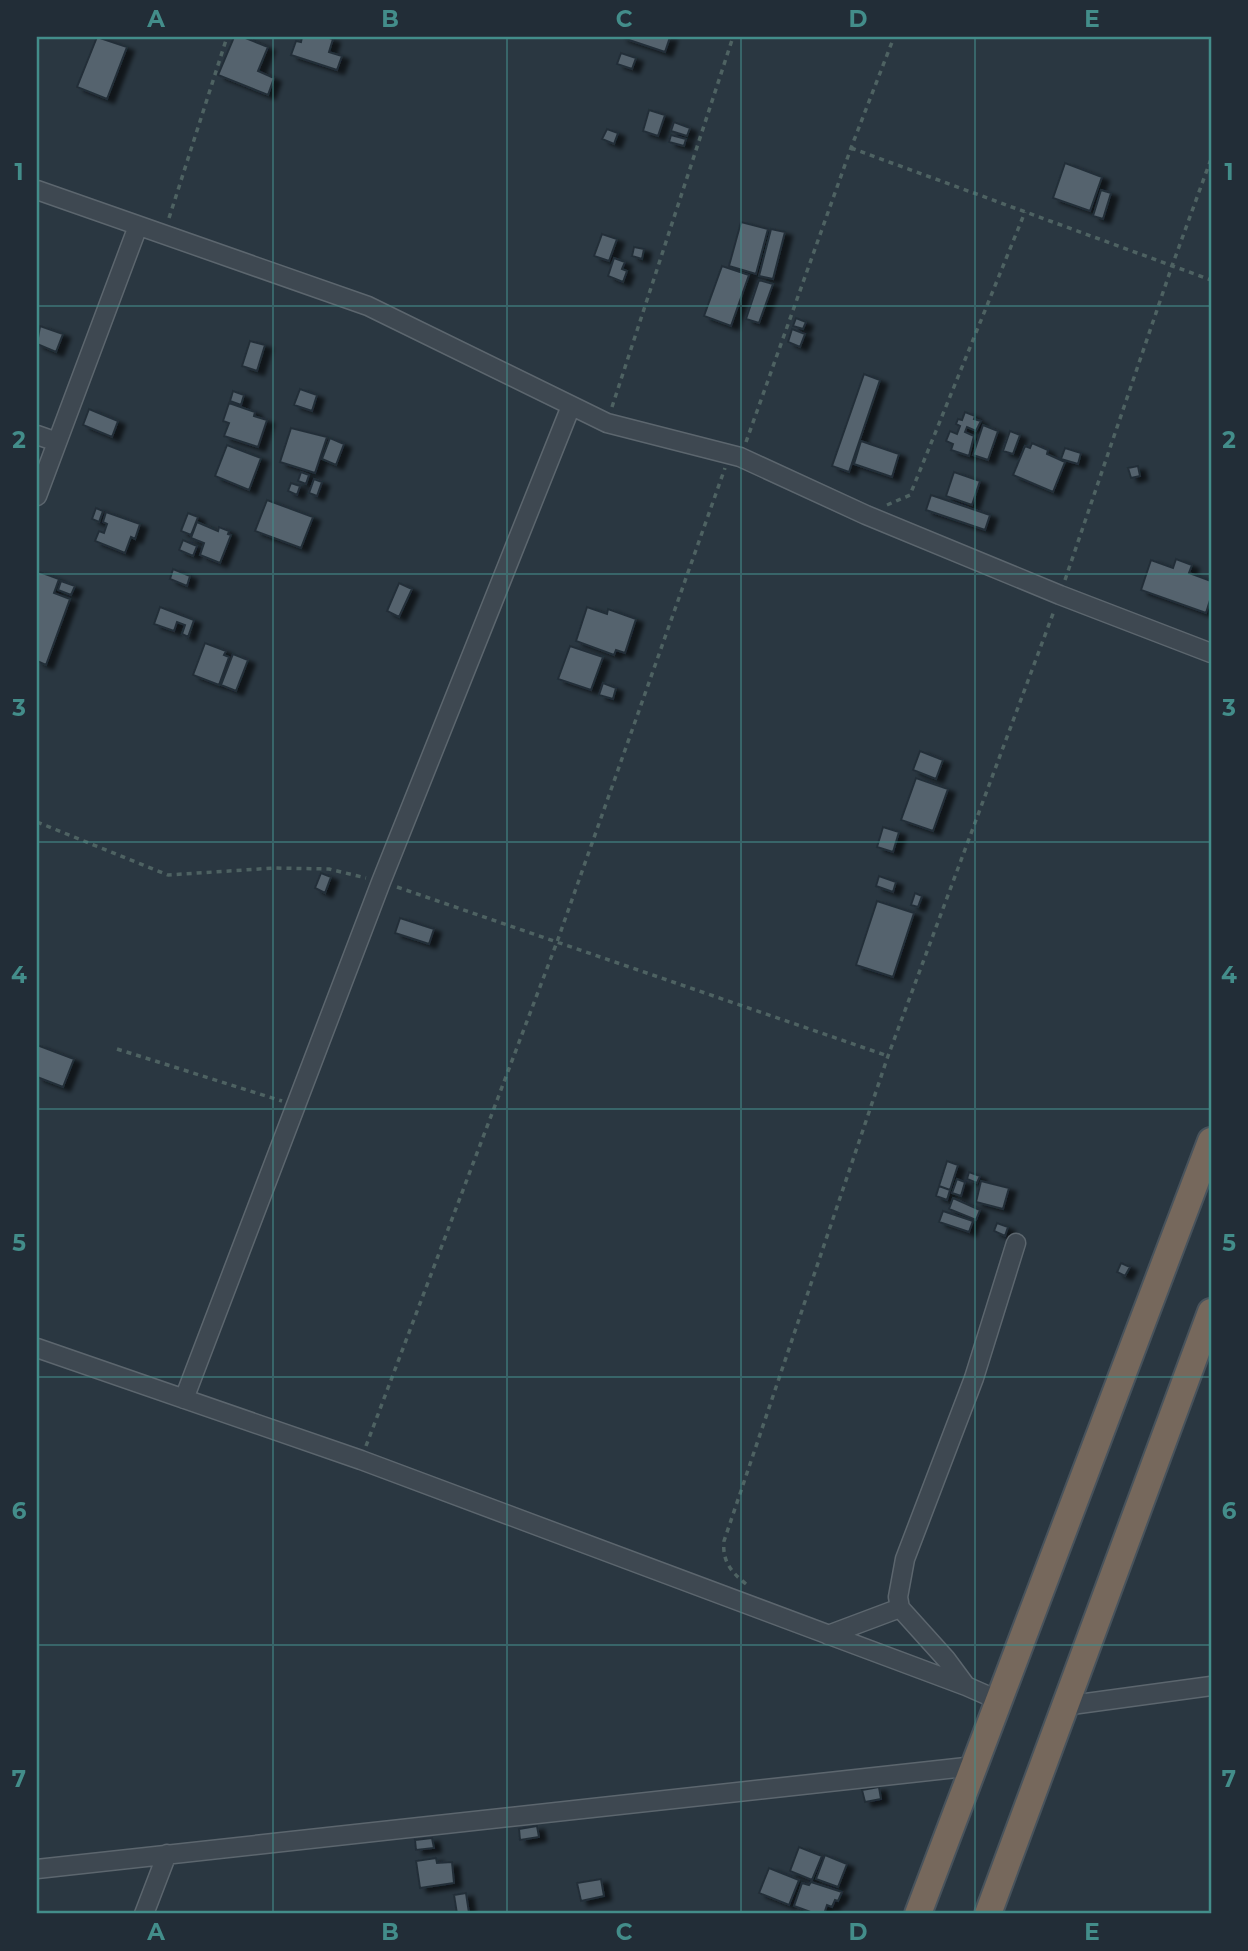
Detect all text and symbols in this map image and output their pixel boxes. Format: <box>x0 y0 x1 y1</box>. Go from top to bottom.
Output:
text: A <box>146 5 165 33</box>
text: B <box>381 5 399 33</box>
text: C <box>616 5 633 33</box>
text: D <box>849 5 868 33</box>
text: E <box>1084 5 1100 33</box>
text: 1 <box>14 158 24 186</box>
text: 1 <box>1224 158 1234 186</box>
text: 2 <box>12 426 26 454</box>
text: 2 <box>1222 426 1236 454</box>
text: 3 <box>11 694 26 722</box>
text: 3 <box>1221 694 1236 722</box>
text: 4 <box>11 961 27 989</box>
text: 4 <box>1221 961 1237 989</box>
text: 5 <box>12 1229 26 1257</box>
text: 5 <box>1222 1229 1236 1257</box>
text: 6 <box>12 1497 27 1525</box>
text: 6 <box>1222 1497 1237 1525</box>
text: 7 <box>12 1765 26 1793</box>
text: 7 <box>1222 1765 1236 1793</box>
text: A <box>146 1918 165 1946</box>
text: B <box>381 1918 399 1946</box>
text: C <box>616 1918 633 1946</box>
text: D <box>849 1918 868 1946</box>
text: E <box>1084 1918 1100 1946</box>

